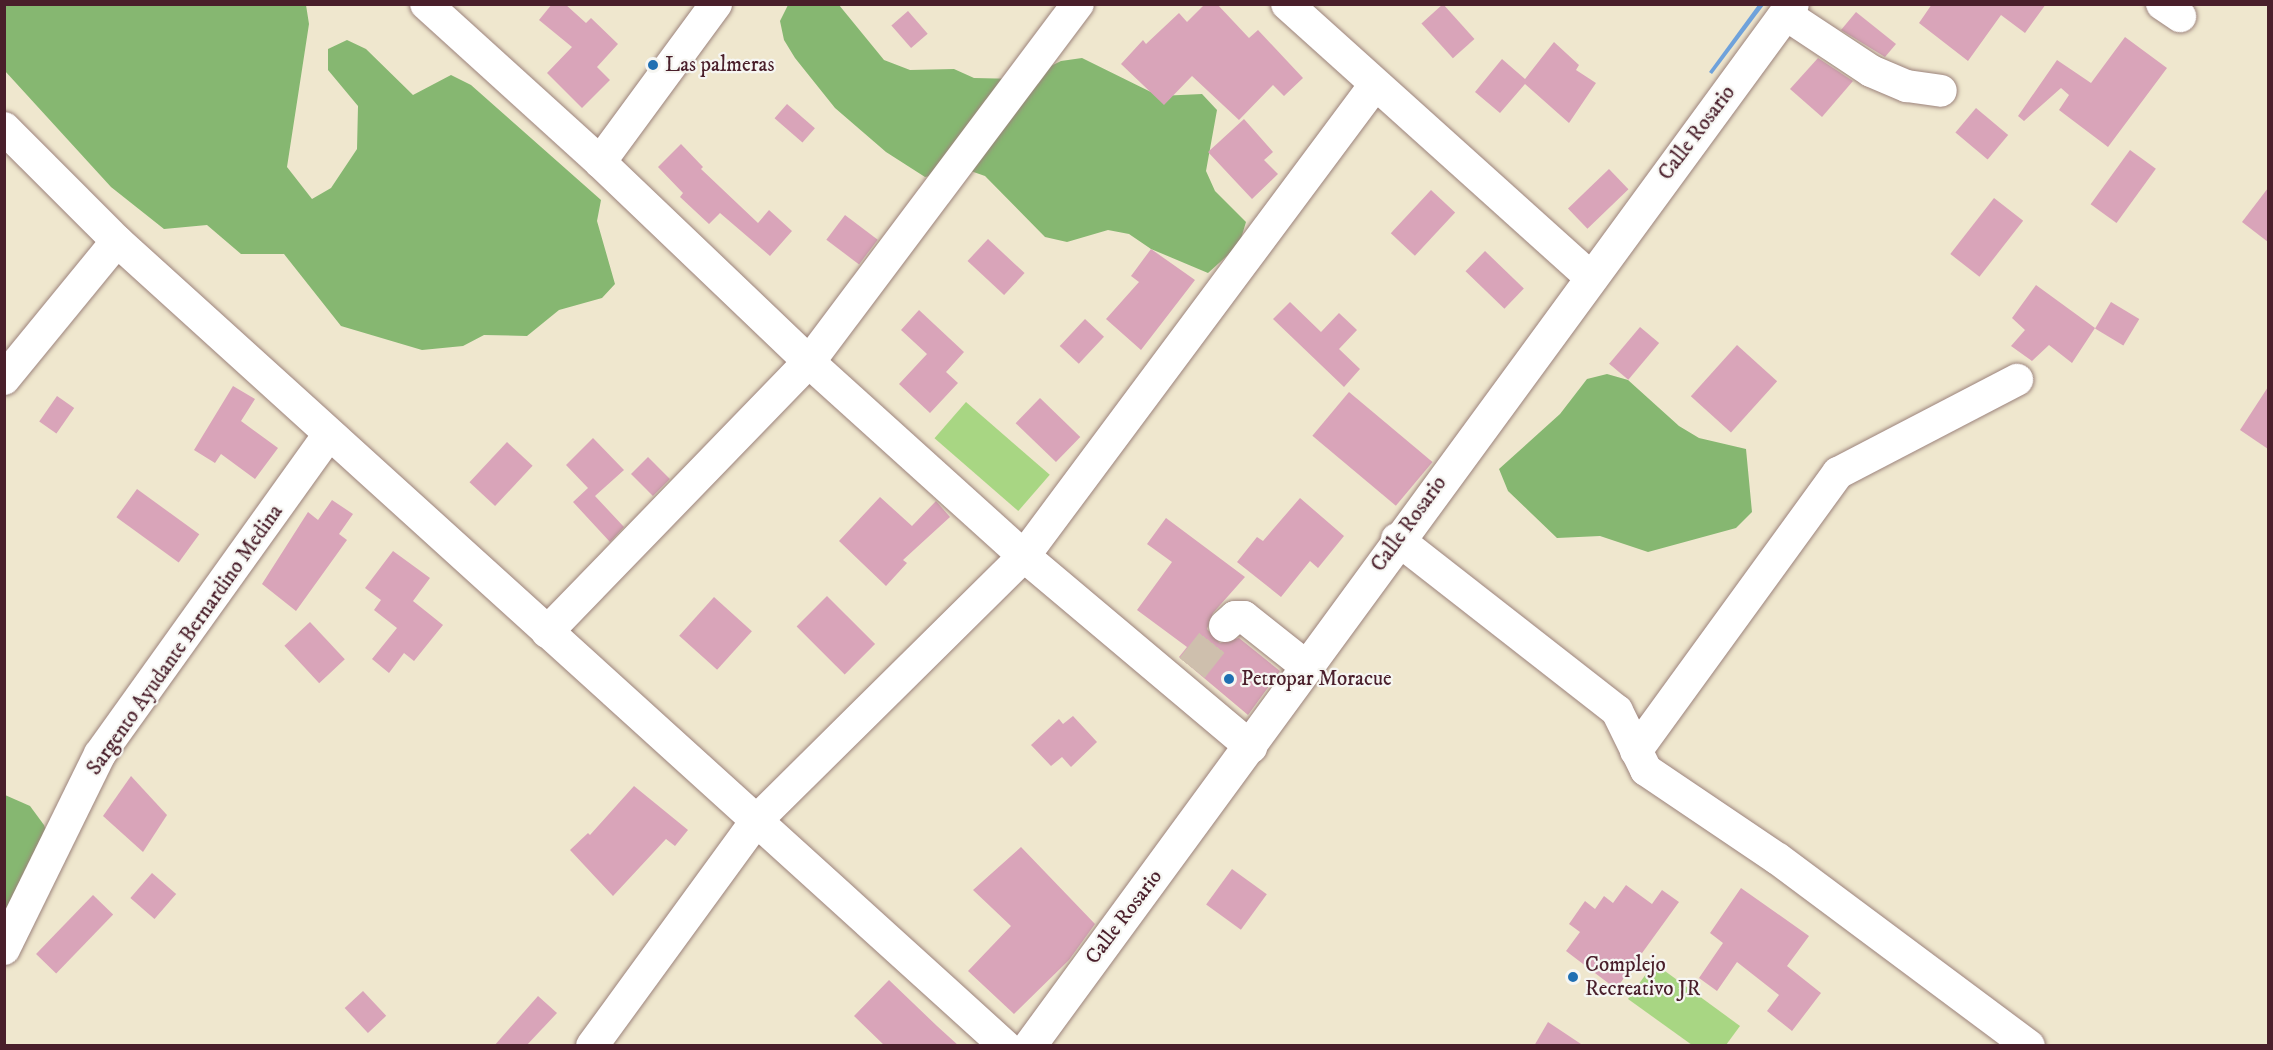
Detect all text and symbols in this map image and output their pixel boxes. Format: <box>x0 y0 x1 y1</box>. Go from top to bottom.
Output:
place label: Las palmeras <box>665 52 774 78</box>
marker: Las palmeras <box>646 58 660 72</box>
street label: Calle Rosario <box>1653 81 1741 185</box>
street label: Calle Rosario <box>1366 471 1452 577</box>
street label: Sargento Ayudante Bernardino Medina <box>82 500 288 780</box>
place label: Petropar Moracue <box>1241 666 1392 692</box>
marker: Petropar Moracue <box>1222 672 1236 686</box>
street label: Calle Rosario <box>1080 865 1168 969</box>
place label: Complejo Recreativo JR <box>1585 952 1700 1002</box>
marker: Complejo Recreativo JR <box>1566 970 1580 984</box>

